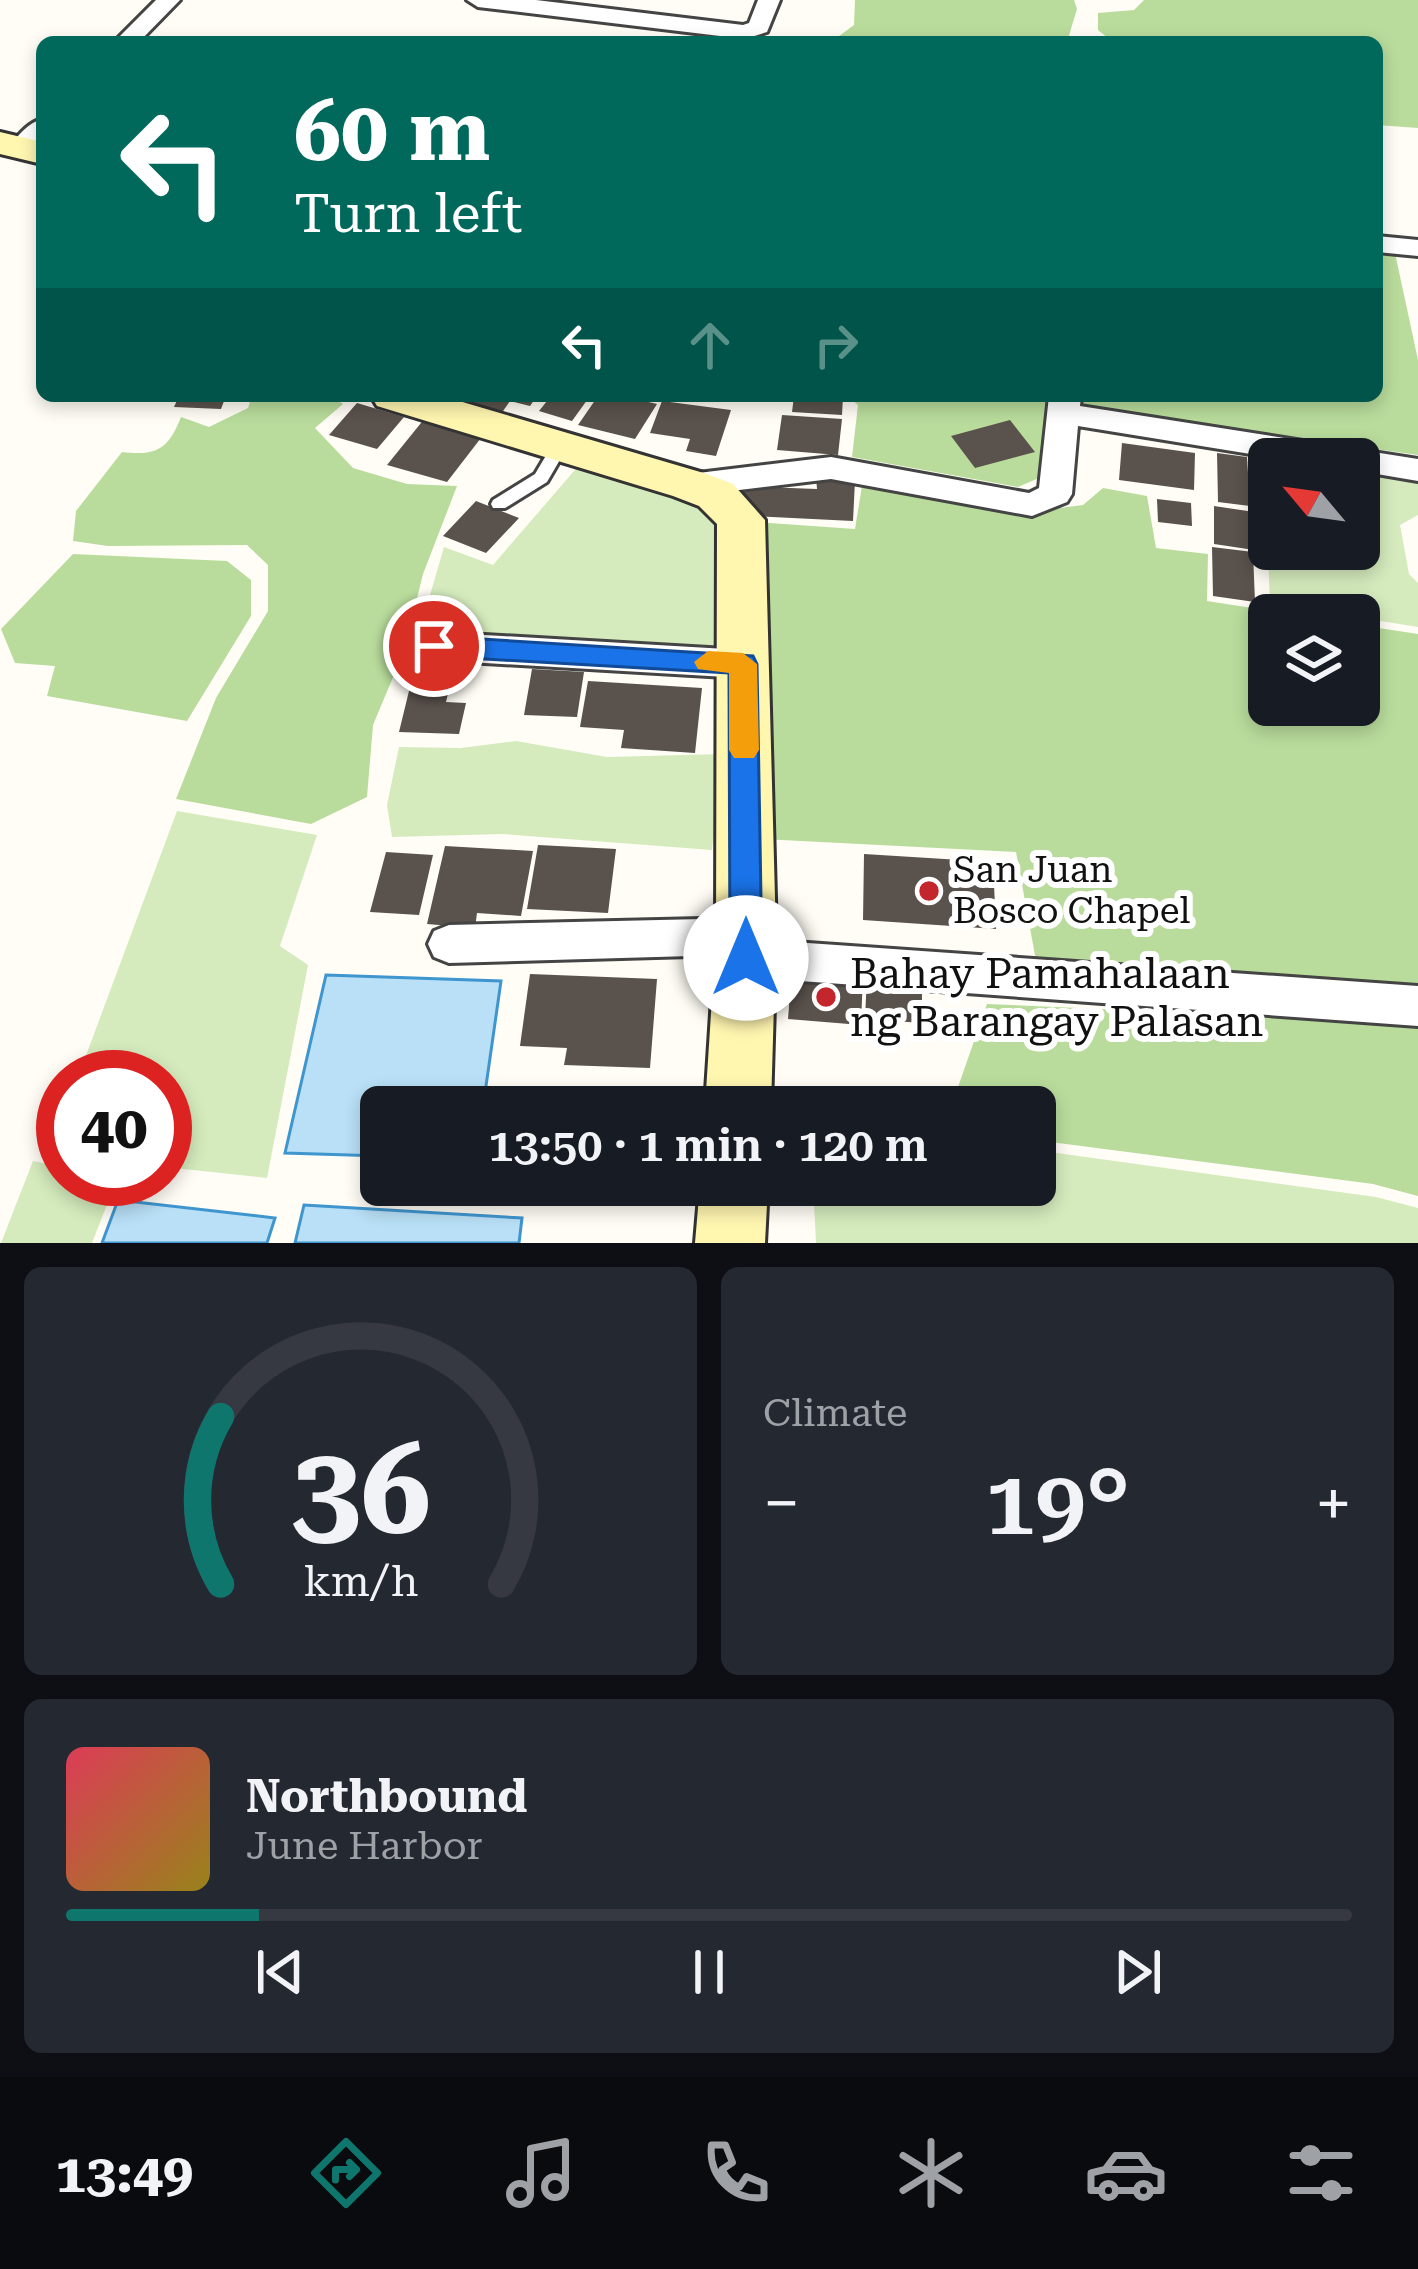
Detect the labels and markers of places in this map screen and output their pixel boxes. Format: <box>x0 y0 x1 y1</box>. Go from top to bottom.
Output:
pin <box>383 595 485 697</box>
place label: San Juan Bosco Chapel <box>953 849 1190 932</box>
marker: San Juan Bosco Chapel <box>916 878 942 904</box>
place label: Bahay Pamahalaan ng Barangay Palasan <box>850 949 1263 1046</box>
marker: Bahay Pamahalaan ng Barangay Palasan <box>813 984 839 1010</box>

